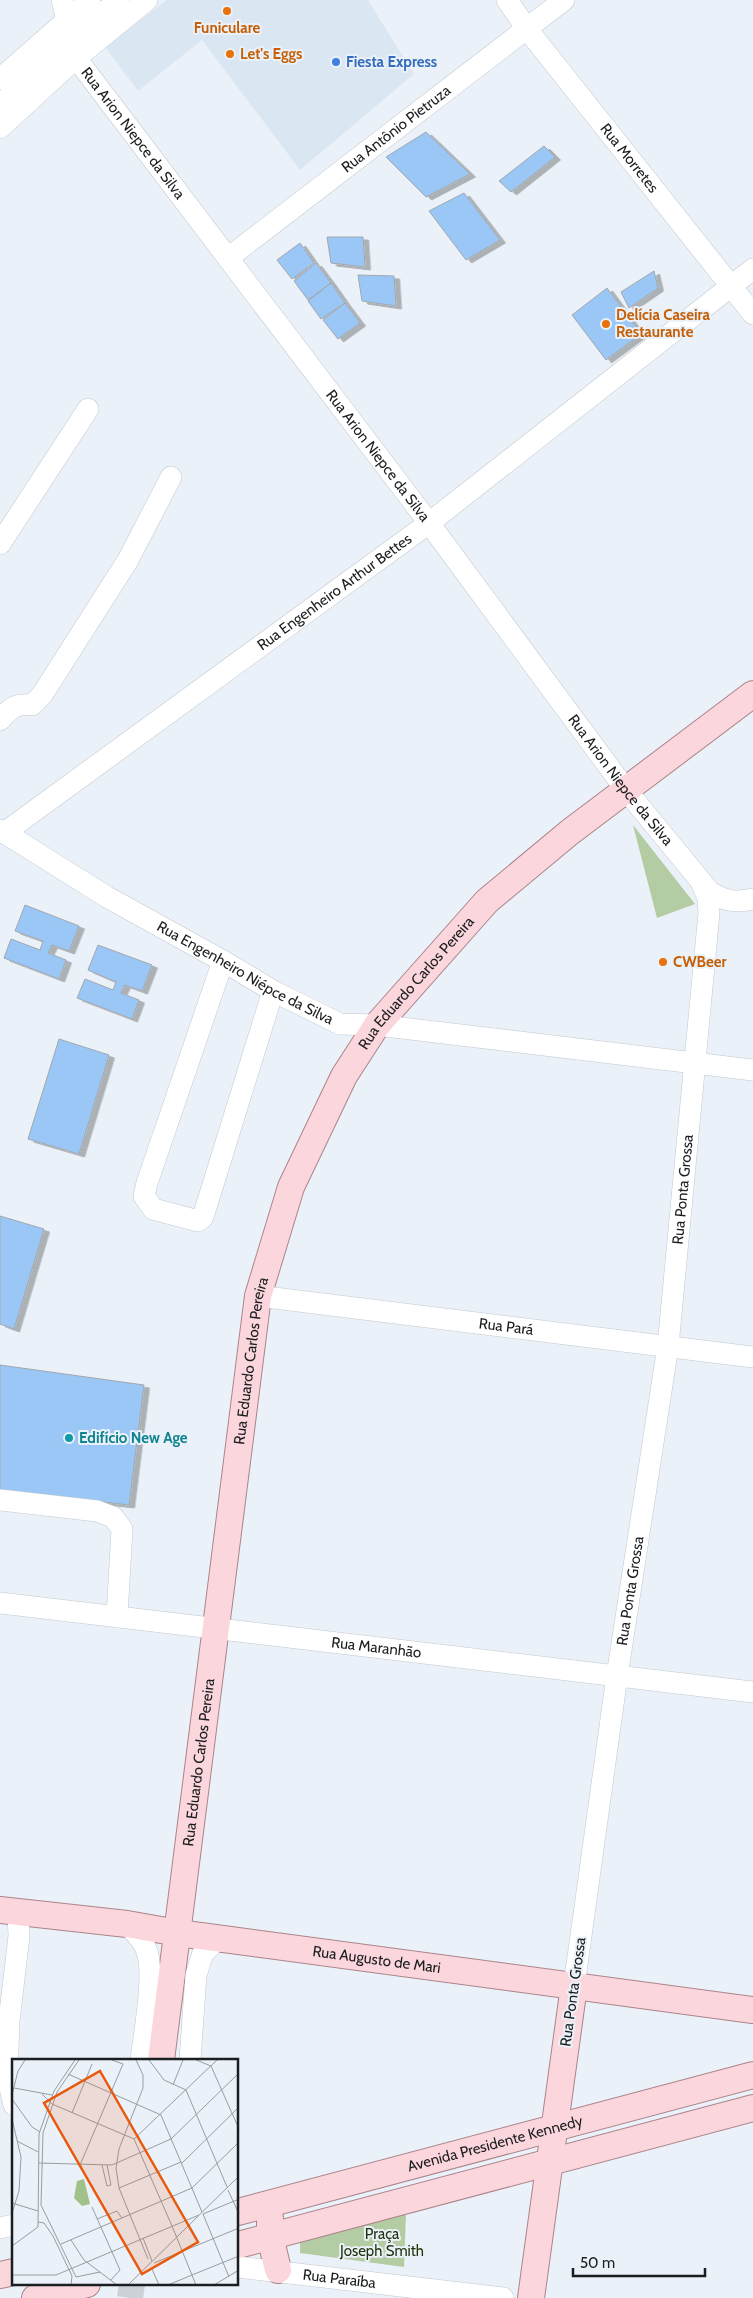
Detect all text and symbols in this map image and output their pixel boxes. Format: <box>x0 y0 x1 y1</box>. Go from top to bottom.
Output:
marker: Funiculare <box>221 5 233 17</box>
place label: Funiculare <box>194 19 261 37</box>
place label: Let's Eggs <box>240 45 302 63</box>
marker: Let's Eggs <box>224 48 236 60</box>
place label: Fiesta Express <box>346 53 437 71</box>
marker: Fiesta Express <box>330 56 342 68</box>
street label: Rua Arion Niepce da Silva <box>77 64 189 203</box>
street label: Rua Antônio Pietruza <box>338 81 455 176</box>
street label: Rua Morretes <box>596 120 662 196</box>
place label: Delícia Caseira Restaurante <box>616 306 710 341</box>
marker: Delícia Caseira Restaurante <box>600 318 612 330</box>
street label: Rua Arion Niepce da Silva <box>322 386 434 526</box>
street label: Rua Engenheiro Arthur Bettes <box>254 530 415 654</box>
street label: Rua Arion Niepce da Silva <box>564 711 677 850</box>
street label: Rua Eduardo Carlos Pereira <box>355 912 478 1053</box>
street label: Rua Engenheiro Niépce da Silva <box>154 917 337 1029</box>
place label: CWBeer <box>673 953 726 971</box>
marker: CWBeer <box>657 956 669 968</box>
street label: Rua Ponta Grossa <box>669 1133 697 1245</box>
street label: Rua Eduardo Carlos Pereira <box>230 1274 272 1446</box>
street label: Rua Pará <box>478 1314 535 1339</box>
place label: Edifício New Age <box>79 1429 188 1447</box>
marker: Edifício New Age <box>63 1432 75 1444</box>
street label: Rua Ponta Grossa <box>613 1534 648 1647</box>
street label: Rua Maranhão <box>330 1633 422 1662</box>
street label: Rua Eduardo Carlos Pereira <box>179 1677 218 1847</box>
street label: Rua Ponta Grossa <box>556 1935 590 2048</box>
street label: Rua Augusto de Mari <box>311 1942 442 1977</box>
inset map <box>12 2059 239 2286</box>
street label: Avenida Presidente Kennedy <box>405 2112 585 2176</box>
park label: Praça Joseph Smith <box>339 2225 424 2260</box>
scale bar <box>573 2246 706 2278</box>
text: 50 m <box>580 2254 615 2272</box>
street label: Rua Paraíba <box>302 2266 378 2292</box>

